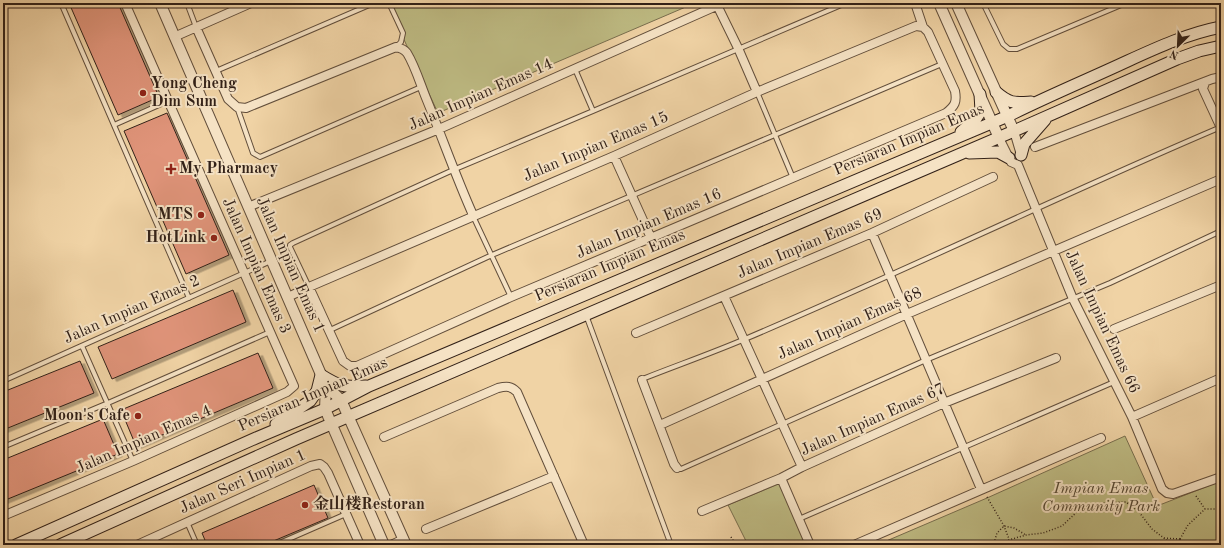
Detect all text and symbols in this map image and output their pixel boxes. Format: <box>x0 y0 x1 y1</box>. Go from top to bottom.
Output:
north arrow <box>1158 26 1198 66</box>
text: N <box>1168 47 1181 60</box>
street label: Jalan Impian Emas 14 <box>406 56 556 134</box>
place label: Yong Cheng Dim Sum <box>151 76 237 110</box>
marker: Yong Cheng Dim Sum <box>138 88 148 98</box>
street label: Persiaran Impian Emas <box>831 101 987 179</box>
street label: Jalan Impian Emas 15 <box>521 109 671 185</box>
place label: My Pharmacy <box>179 161 278 177</box>
marker: My Pharmacy <box>166 164 176 174</box>
street label: Jalan Impian Emas 16 <box>574 186 724 262</box>
street label: Jalan Impian Emas 1 <box>253 195 327 335</box>
street label: Jalan Impian Emas 3 <box>219 196 293 336</box>
street label: Jalan Impian Emas 69 <box>735 206 885 282</box>
place label: MTS <box>157 207 193 223</box>
marker: MTS <box>196 210 206 220</box>
street label: Persiaran Impian Emas <box>532 227 688 305</box>
place label: HotLink <box>146 230 206 246</box>
marker: HotLink <box>209 233 219 243</box>
street label: Jalan Impian Emas 66 <box>1062 248 1142 396</box>
street label: Jalan Impian Emas 2 <box>62 273 202 347</box>
street label: Jalan Impian Emas 68 <box>775 285 925 363</box>
street label: Persiaran Impian Emas <box>236 355 390 435</box>
street label: Jalan Impian Emas 67 <box>798 381 948 459</box>
street label: Jalan Impian Emas 4 <box>74 403 214 477</box>
place label: Moon's Cafe <box>44 408 130 424</box>
marker: Moon's Cafe <box>133 411 143 421</box>
street label: Jalan Seri Impian 1 <box>177 447 309 517</box>
park label: Impian Emas Community Park <box>1042 481 1160 515</box>
place label: 金山楼Restoran <box>313 495 425 513</box>
marker: 金山楼Restoran <box>300 500 310 510</box>

